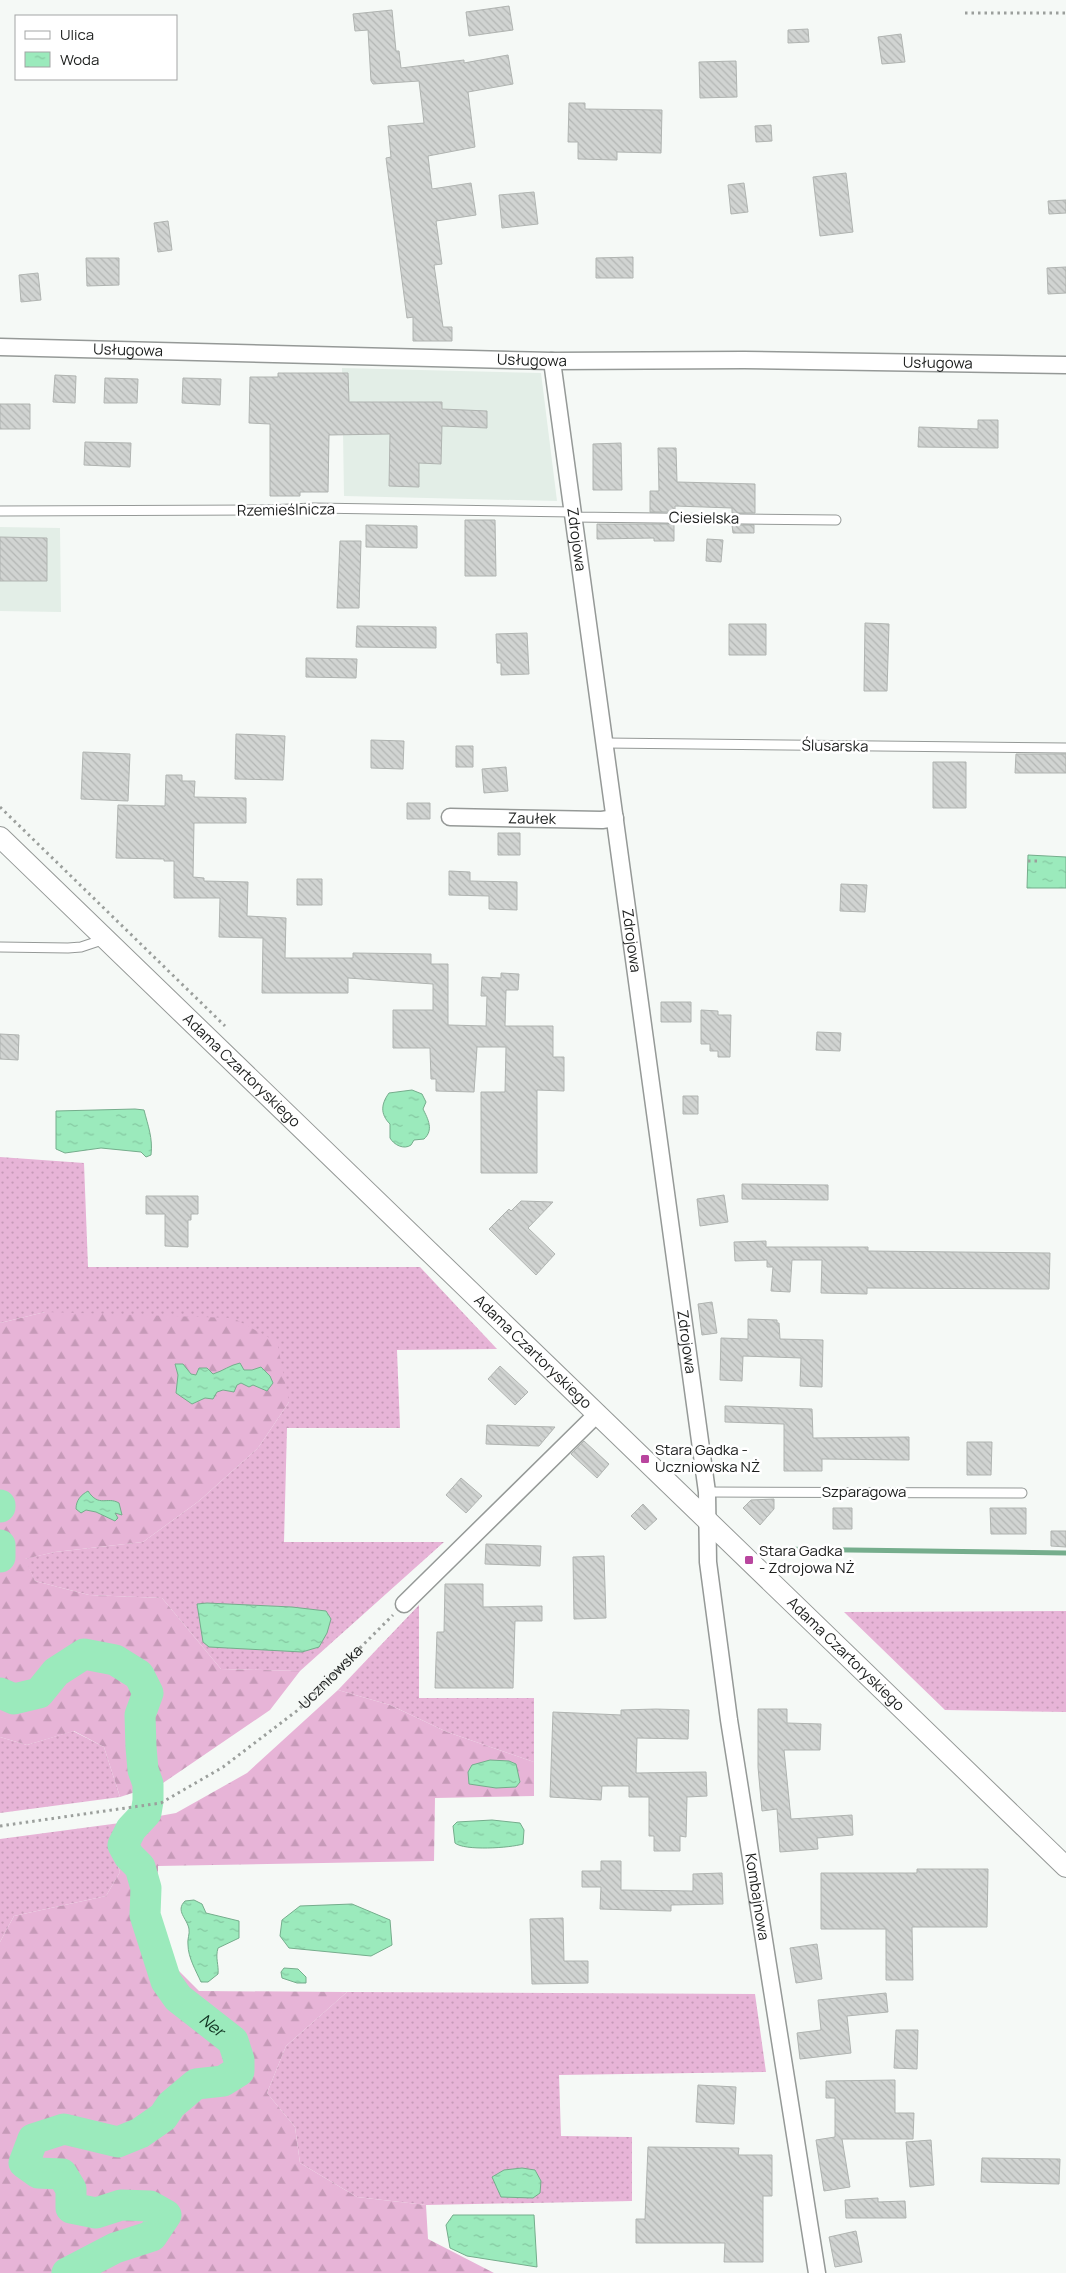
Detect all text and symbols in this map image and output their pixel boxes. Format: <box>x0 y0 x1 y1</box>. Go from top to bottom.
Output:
legend <box>15 15 178 80</box>
text: Ulica <box>60 24 94 45</box>
text: Woda <box>60 49 99 70</box>
street label: Usługowa <box>93 338 163 361</box>
street label: Usługowa <box>497 349 567 371</box>
street label: Usługowa <box>903 351 973 374</box>
street label: Rzemieślnicza <box>237 498 335 521</box>
street label: Zdrojowa <box>562 506 592 572</box>
street label: Ciesielska <box>669 506 739 529</box>
street label: Ślusarska <box>802 734 868 757</box>
street label: Zaułek <box>508 807 557 829</box>
street label: Zdrojowa <box>617 907 647 974</box>
street label: Adama Czartoryskiego <box>179 1008 305 1132</box>
street label: Adama Czartoryskiego <box>470 1290 597 1413</box>
street label: Zdrojowa <box>672 1309 702 1375</box>
place label: Stara Gadka - Uczniowska NŻ <box>655 1439 760 1477</box>
marker: Stara Gadka - Uczniowska NŻ <box>639 1453 651 1465</box>
street label: Szparagowa <box>822 1481 906 1502</box>
place label: Stara Gadka - Zdrojowa NŻ <box>759 1540 855 1578</box>
marker: Stara Gadka - Zdrojowa NŻ <box>743 1554 755 1566</box>
street label: Adama Czartoryskiego <box>783 1592 910 1716</box>
street label: Uczniowska <box>294 1640 367 1713</box>
street label: Kombajnowa <box>740 1852 775 1942</box>
water label: Ner <box>195 2008 231 2043</box>

